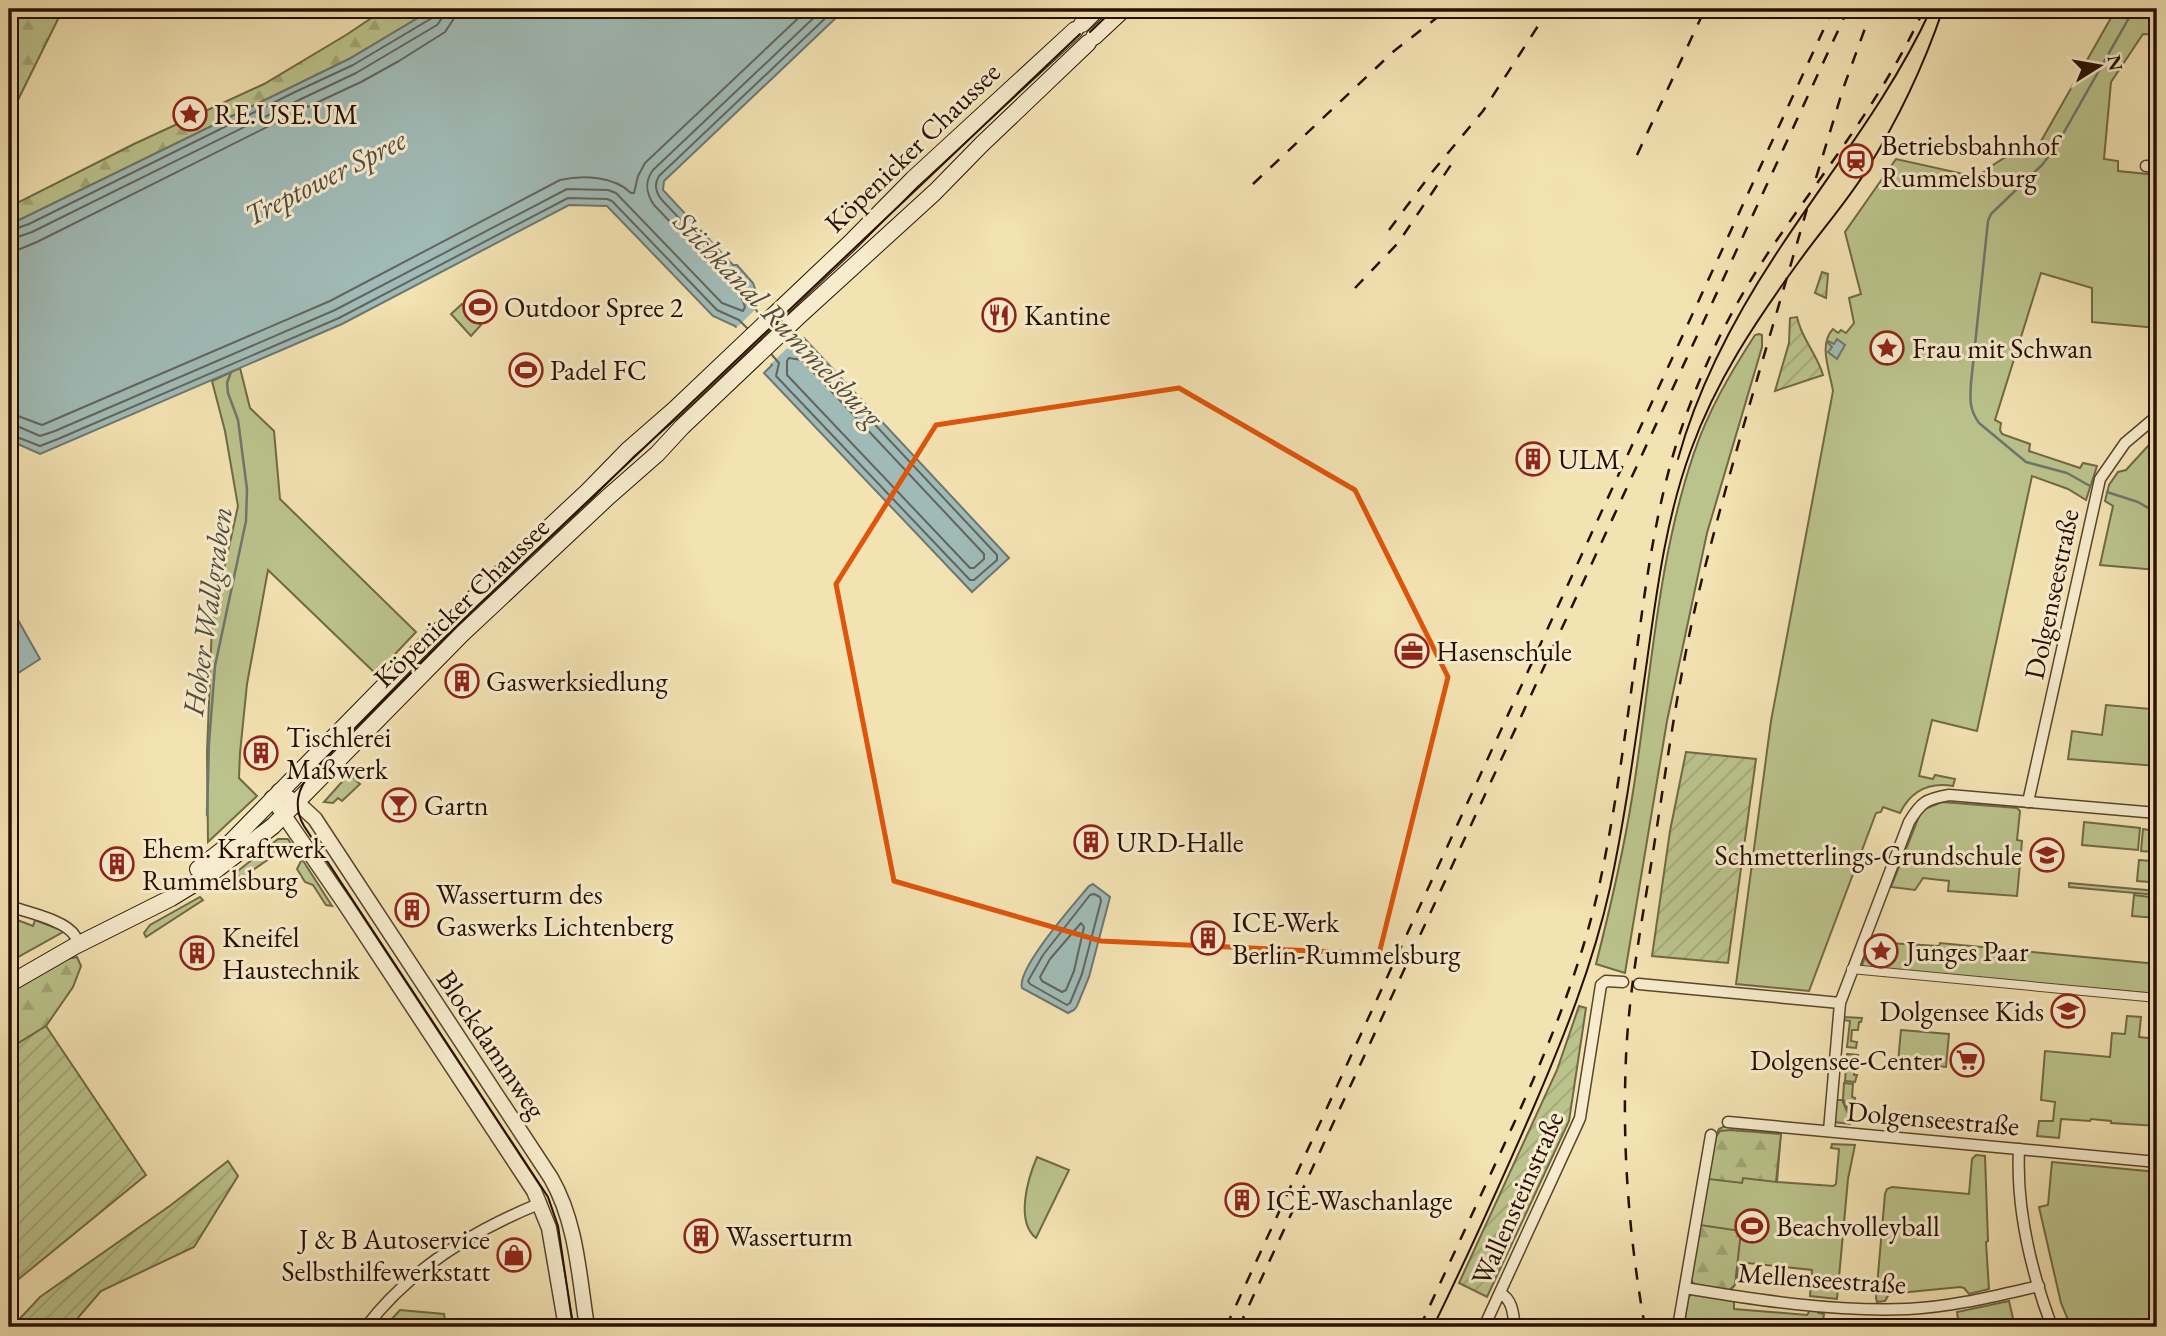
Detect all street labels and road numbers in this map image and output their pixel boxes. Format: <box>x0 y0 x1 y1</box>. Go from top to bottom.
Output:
street label: Köpenicker Chaussee <box>817 54 1007 240</box>
street label: Dolgenseestraße <box>2015 505 2087 682</box>
street label: Köpenicker Chaussee <box>366 509 556 695</box>
street label: Blockdammweg <box>429 963 555 1126</box>
street label: Dolgenseestraße <box>1845 1093 2021 1143</box>
street label: Wallensteinstraße <box>1463 1105 1571 1291</box>
street label: Mellenseestraße <box>1737 1254 1907 1302</box>

